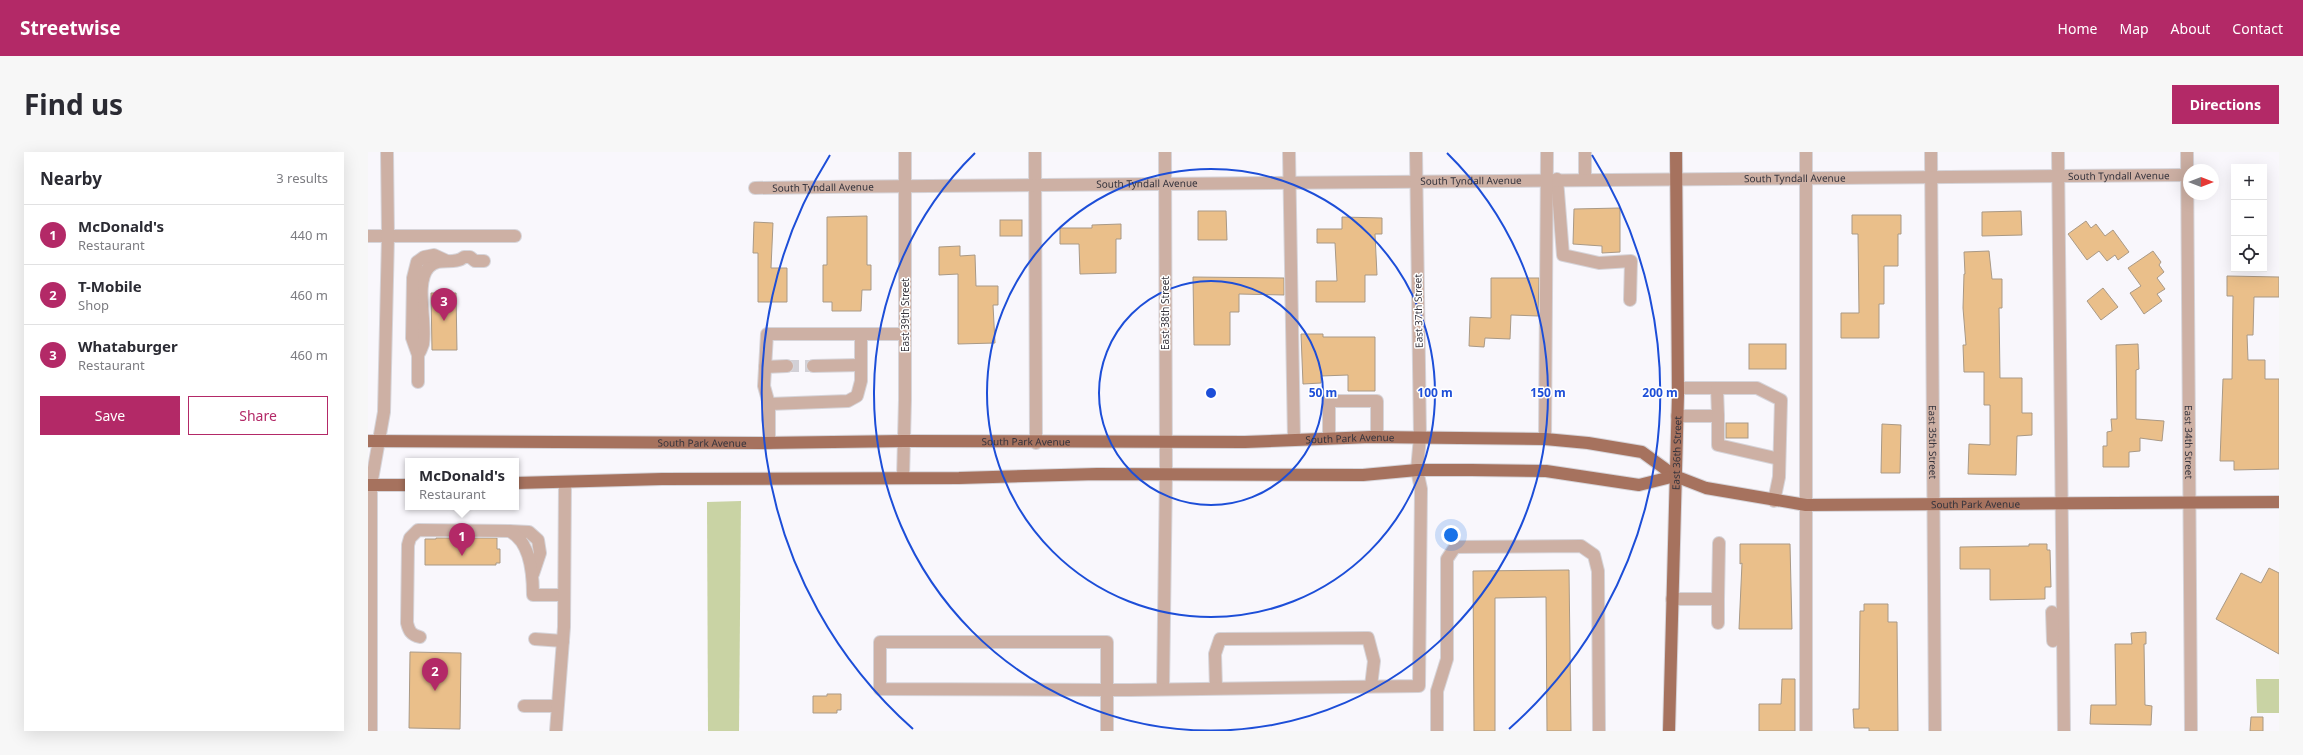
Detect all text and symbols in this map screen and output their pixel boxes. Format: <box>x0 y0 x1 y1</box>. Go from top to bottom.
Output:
text: Streetwise <box>20 15 121 41</box>
text: Home <box>2058 19 2097 38</box>
text: Map <box>2119 19 2149 38</box>
text: About <box>2171 19 2210 38</box>
text: Contact <box>2232 19 2283 38</box>
text: Find us <box>24 85 123 123</box>
button: Directions <box>2172 85 2279 124</box>
north arrow <box>2183 164 2219 200</box>
map controls <box>2231 164 2267 272</box>
button: + <box>2231 164 2267 200</box>
text: Nearby <box>40 167 102 190</box>
street label: South Tyndall Avenue <box>2068 168 2170 183</box>
text: 3 results <box>276 169 328 187</box>
street label: South Tyndall Avenue <box>1744 171 1846 185</box>
street label: South Tyndall Avenue <box>1420 173 1522 188</box>
street label: South Tyndall Avenue <box>1096 176 1198 191</box>
street label: South Tyndall Avenue <box>772 179 874 195</box>
button: − <box>2231 200 2267 236</box>
text: McDonald's <box>78 216 164 236</box>
text: 1 <box>49 226 57 244</box>
text: 440 m <box>290 226 328 244</box>
text: Restaurant <box>78 236 145 254</box>
button: locate <box>2231 236 2267 272</box>
street label: East 37th Street <box>1410 274 1426 348</box>
text: T-Mobile <box>78 276 142 296</box>
street label: East 38th Street <box>1158 276 1172 350</box>
street label: East 39th Street <box>898 278 912 352</box>
text: 2 <box>49 286 57 304</box>
text: 460 m <box>290 286 328 304</box>
pin: 3 <box>431 288 457 321</box>
text: Shop <box>78 296 109 314</box>
text: Whataburger <box>78 336 178 356</box>
text: 3 <box>49 346 57 364</box>
text: 460 m <box>290 346 328 364</box>
text: Restaurant <box>78 356 145 374</box>
text: 50 m <box>1309 384 1337 401</box>
text: 100 m <box>1417 384 1453 401</box>
text: 150 m <box>1530 384 1566 401</box>
text: 200 m <box>1642 384 1678 401</box>
centre of rings <box>1204 386 1218 400</box>
button: Save <box>40 396 180 435</box>
button: Share <box>188 396 328 435</box>
street label: East 35th Street <box>1926 405 1940 479</box>
street label: East 34th Street <box>2182 405 2196 479</box>
street label: East 36th Street <box>1668 416 1684 490</box>
street label: South Park Avenue <box>1305 430 1395 447</box>
street label: South Park Avenue <box>981 434 1071 448</box>
street label: South Park Avenue <box>657 435 747 450</box>
popup <box>405 458 519 510</box>
text: McDonald's <box>419 465 505 485</box>
text: Restaurant <box>419 485 486 503</box>
street label: South Park Avenue <box>1931 497 2020 511</box>
pin: 1 <box>449 523 475 556</box>
your location <box>1441 525 1461 545</box>
pin: 2 <box>422 658 448 691</box>

